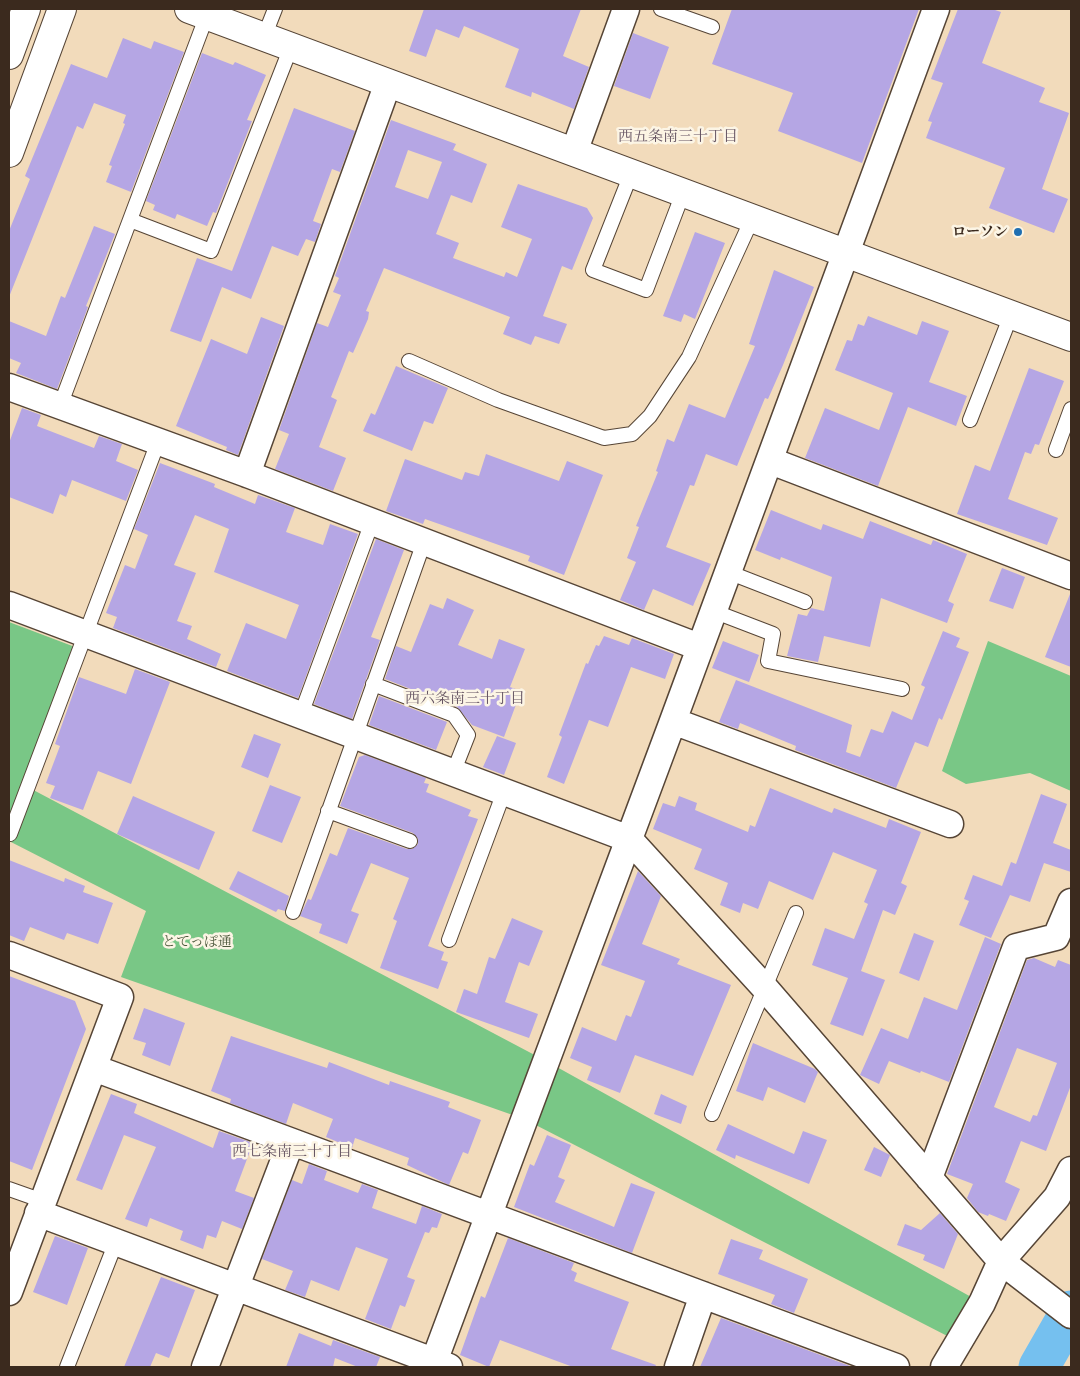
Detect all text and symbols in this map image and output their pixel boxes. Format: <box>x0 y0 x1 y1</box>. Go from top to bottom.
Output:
district label: 西五条南三十丁目 <box>618 128 738 146</box>
place label: ローソン <box>952 224 1008 240</box>
marker: ローソン <box>1012 226 1024 238</box>
district label: 西六条南三十丁目 <box>405 690 525 708</box>
park label: とてっぽ通 <box>162 934 232 950</box>
district label: 西七条南三十丁目 <box>232 1143 352 1161</box>

